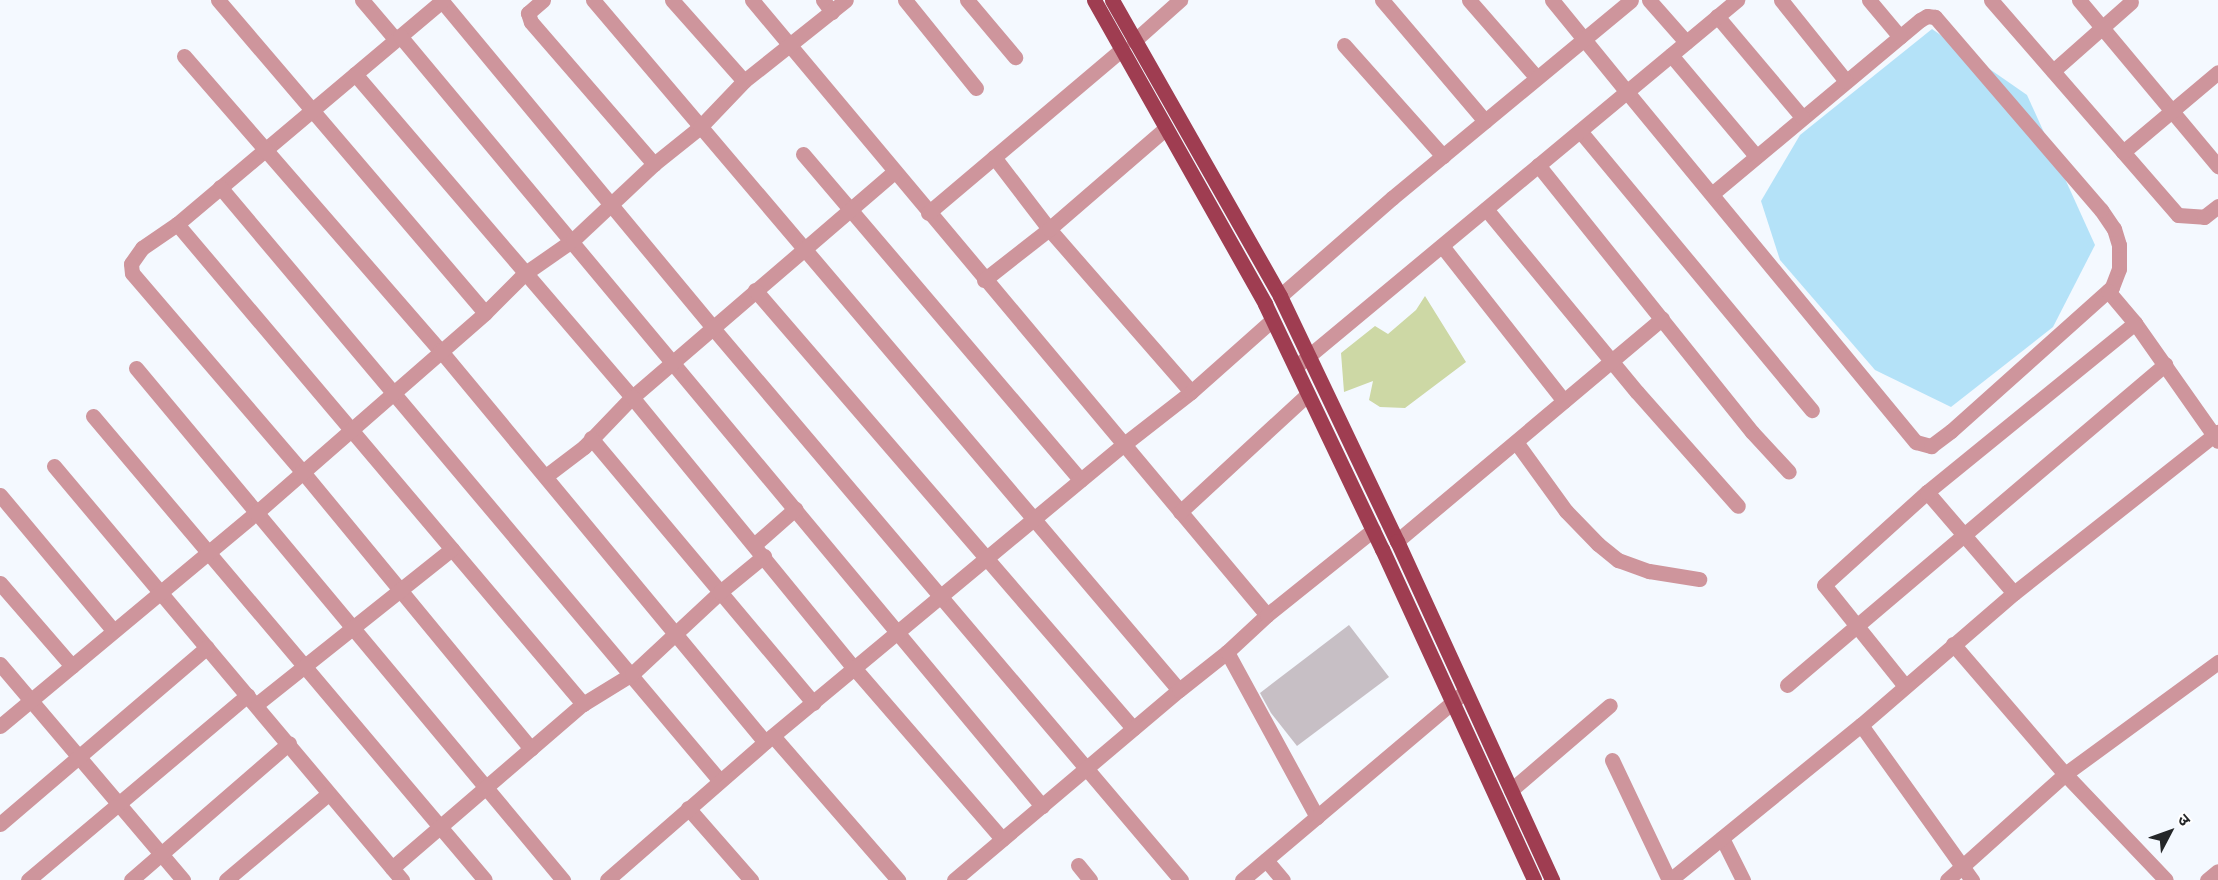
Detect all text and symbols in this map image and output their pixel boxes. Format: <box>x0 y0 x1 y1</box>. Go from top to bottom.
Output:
north arrow <box>2140 802 2200 862</box>
text: उ <box>2174 810 2194 830</box>

